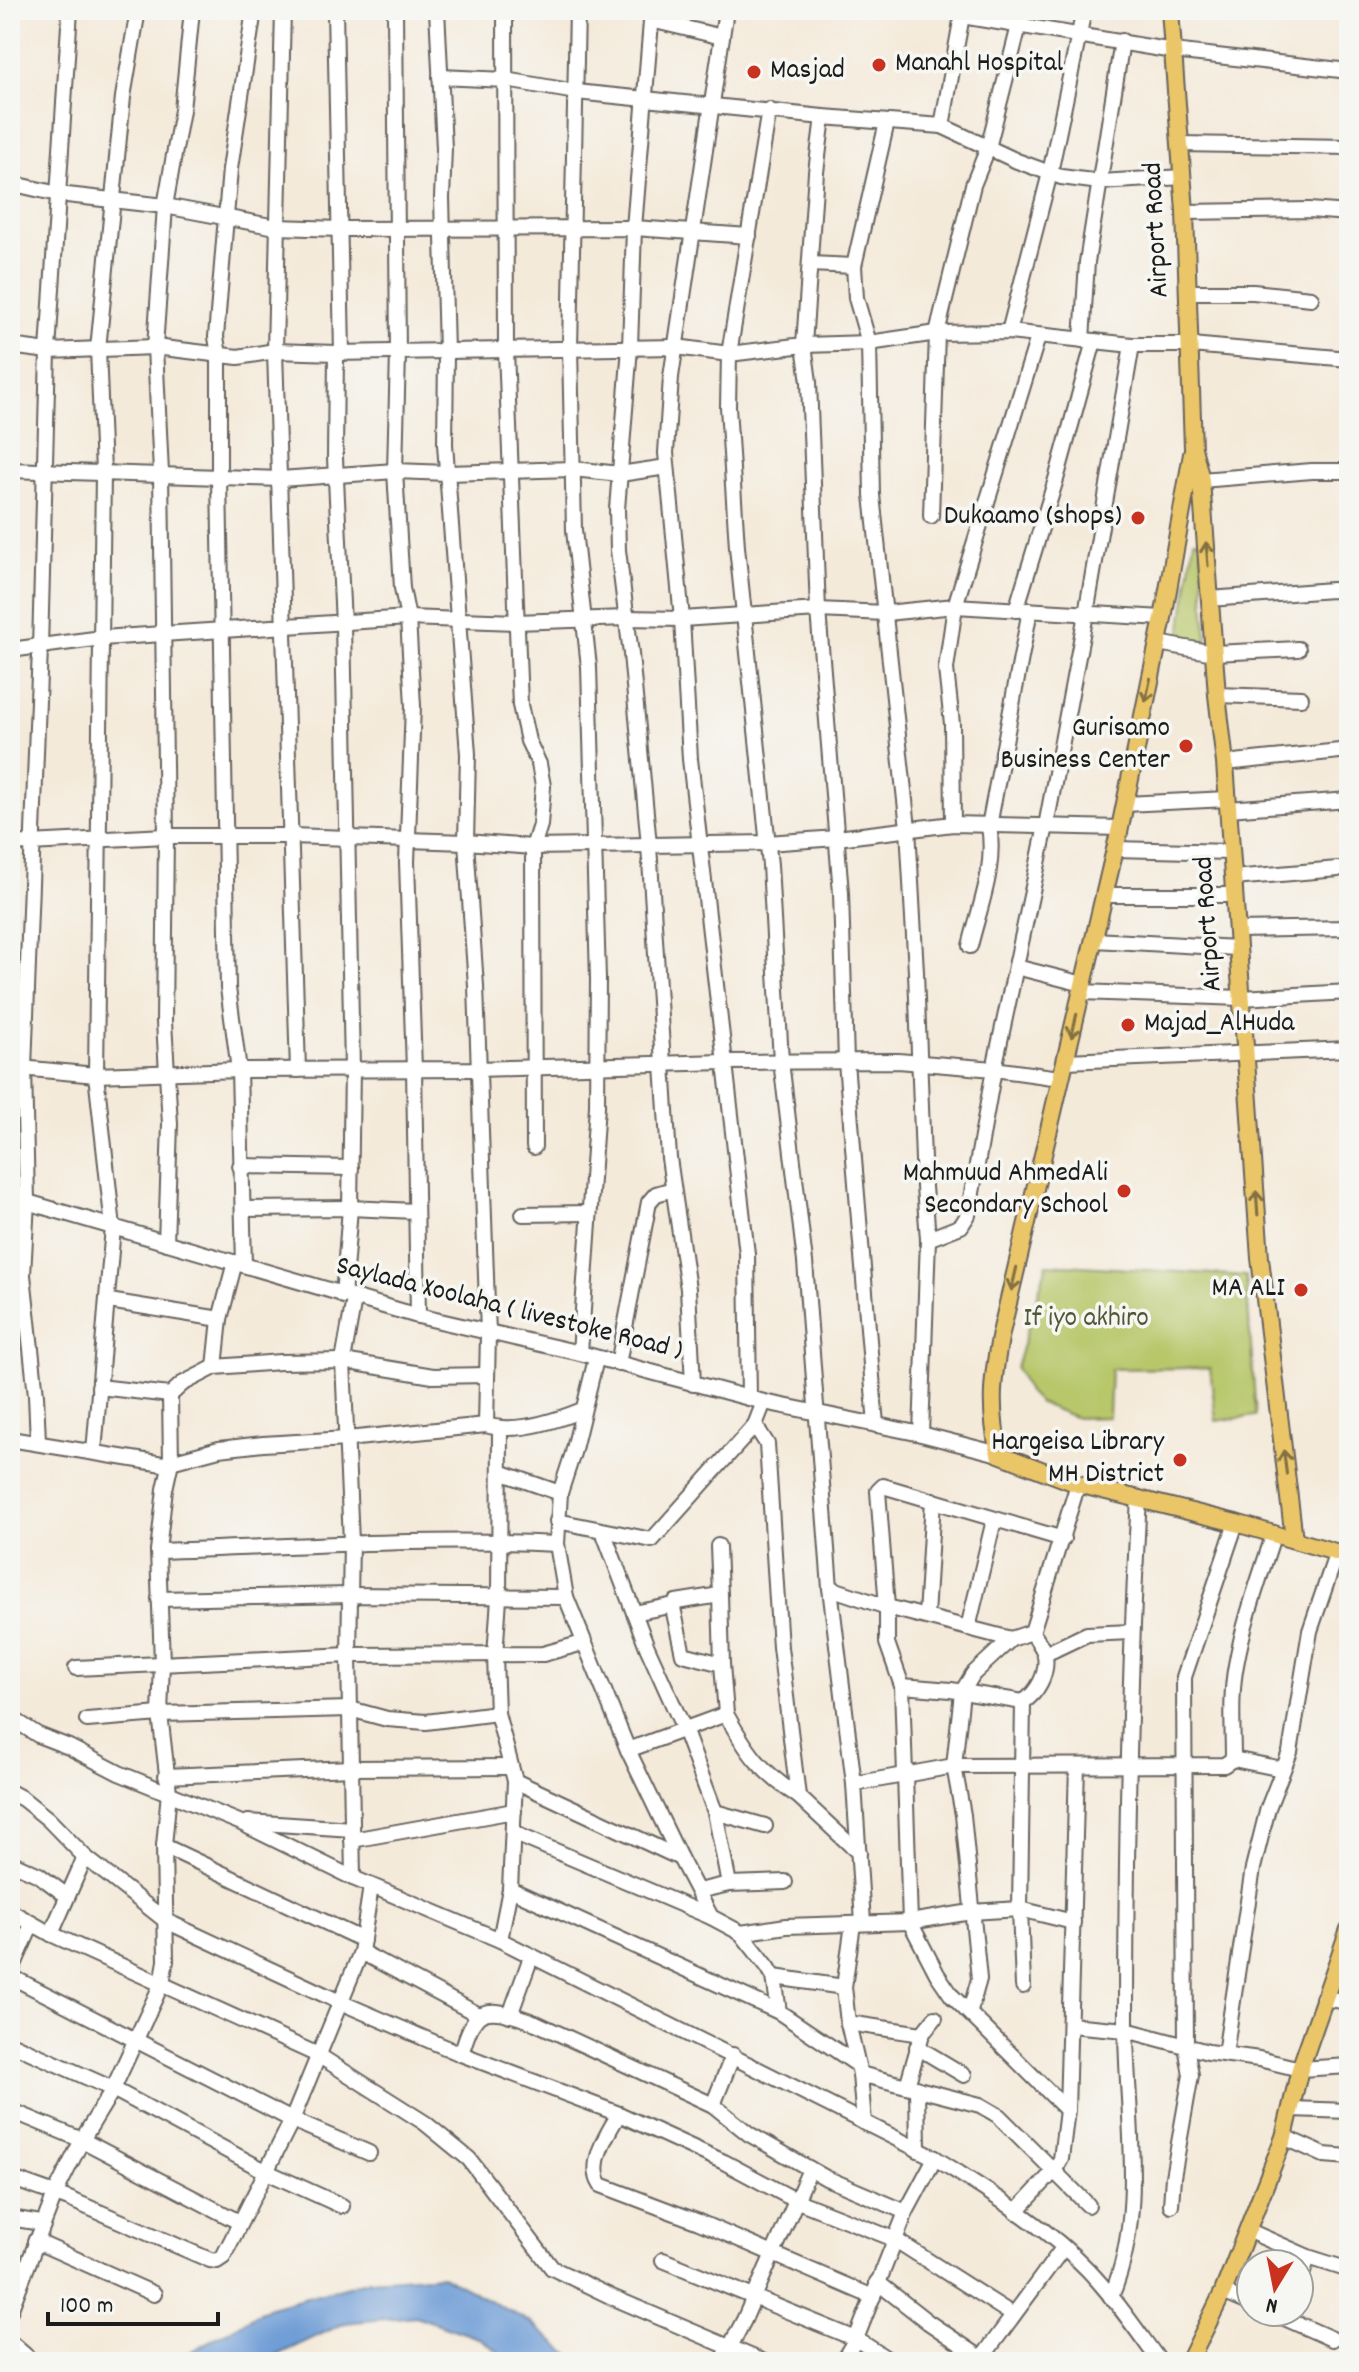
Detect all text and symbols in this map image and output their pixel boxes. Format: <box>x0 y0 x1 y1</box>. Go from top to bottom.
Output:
place label: Manahl Hospital <box>895 45 1064 85</box>
place label: Masjad <box>770 52 845 92</box>
marker: Manahl Hospital <box>870 56 888 74</box>
marker: Masjad <box>745 63 763 81</box>
street label: Airport Road <box>1134 161 1182 299</box>
place label: Dukaamo (shops) <box>944 498 1122 538</box>
marker: Dukaamo (shops) <box>1129 509 1147 527</box>
one-way arrow <box>1199 541 1214 568</box>
one-way arrow <box>1140 677 1155 702</box>
place label: Gurisamo Business Center <box>1000 710 1171 782</box>
marker: Gurisamo Business Center <box>1177 737 1195 755</box>
street label: Airport Road <box>1185 855 1235 993</box>
place label: Majad_AlHuda <box>1144 1005 1295 1045</box>
one-way arrow <box>1066 1012 1081 1038</box>
marker: Majad_AlHuda <box>1119 1016 1137 1034</box>
place label: Mahmuud AhmedAli Secondary School <box>903 1155 1108 1227</box>
marker: Mahmuud AhmedAli Secondary School <box>1115 1182 1133 1200</box>
one-way arrow <box>1249 1190 1264 1217</box>
street label: Saylada Xoolaha ( livestoke Road ) <box>331 1248 687 1372</box>
one-way arrow <box>1006 1265 1021 1291</box>
place label: MA ALI <box>1211 1270 1285 1310</box>
marker: MA ALI <box>1292 1281 1310 1299</box>
park label: If iyo akhiro <box>1023 1300 1149 1340</box>
place label: Hargeisa Library MH District <box>991 1424 1165 1496</box>
one-way arrow <box>1277 1449 1292 1476</box>
marker: Hargeisa Library MH District <box>1171 1451 1189 1469</box>
north arrow <box>1235 2248 1315 2328</box>
scale bar <box>48 2276 218 2326</box>
text: N <box>1264 2288 1280 2320</box>
text: 100 m <box>60 2290 113 2324</box>

